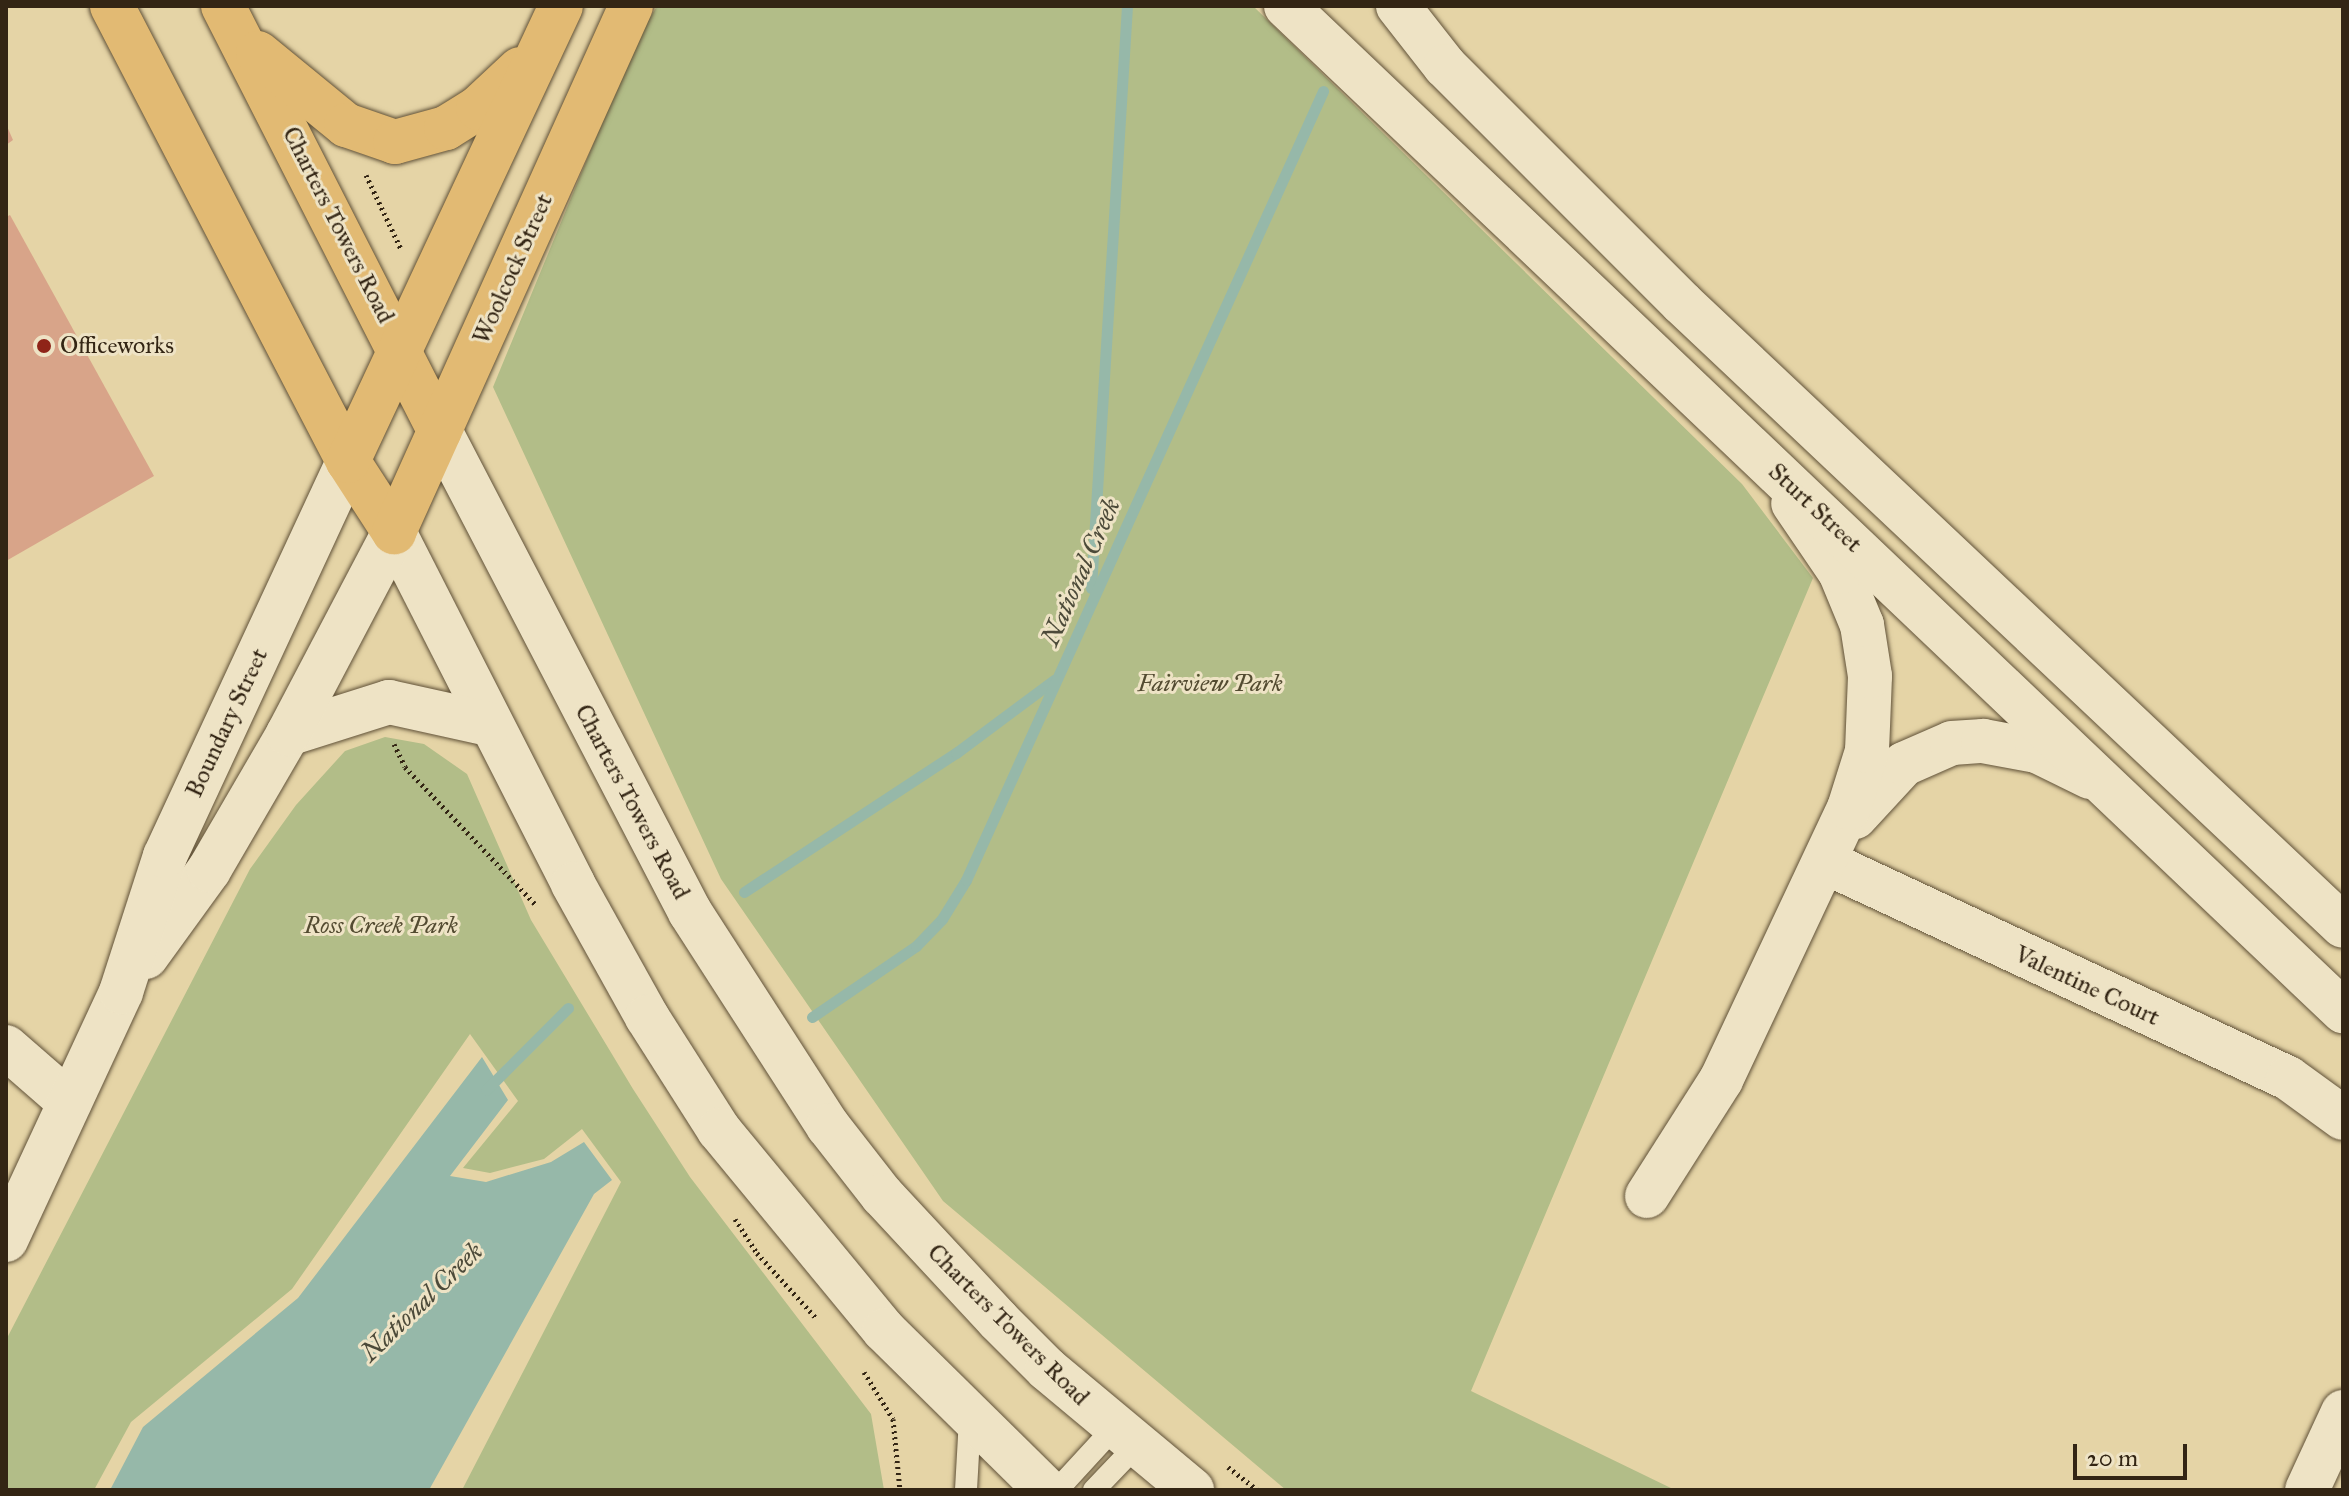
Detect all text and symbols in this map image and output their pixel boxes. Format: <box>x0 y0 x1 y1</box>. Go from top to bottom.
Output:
street label: Charters Towers Road <box>276 122 400 328</box>
street label: Woolcock Street <box>467 190 559 348</box>
place label: Officeworks <box>60 332 174 360</box>
marker: Officeworks <box>35 337 53 355</box>
street label: Sturt Street <box>1762 457 1868 559</box>
water label: National Creek <box>1035 493 1127 651</box>
street label: Boundary Street <box>180 644 274 802</box>
park label: Fairview Park <box>1137 670 1283 698</box>
street label: Charters Towers Road <box>568 700 696 904</box>
park label: Ross Creek Park <box>304 912 458 940</box>
street label: Valentine Court <box>2010 940 2164 1032</box>
water label: National Creek <box>354 1236 490 1368</box>
street label: Charters Towers Road <box>921 1238 1095 1412</box>
scale bar <box>2077 1428 2191 1478</box>
text: 20 m <box>2087 1443 2138 1473</box>

